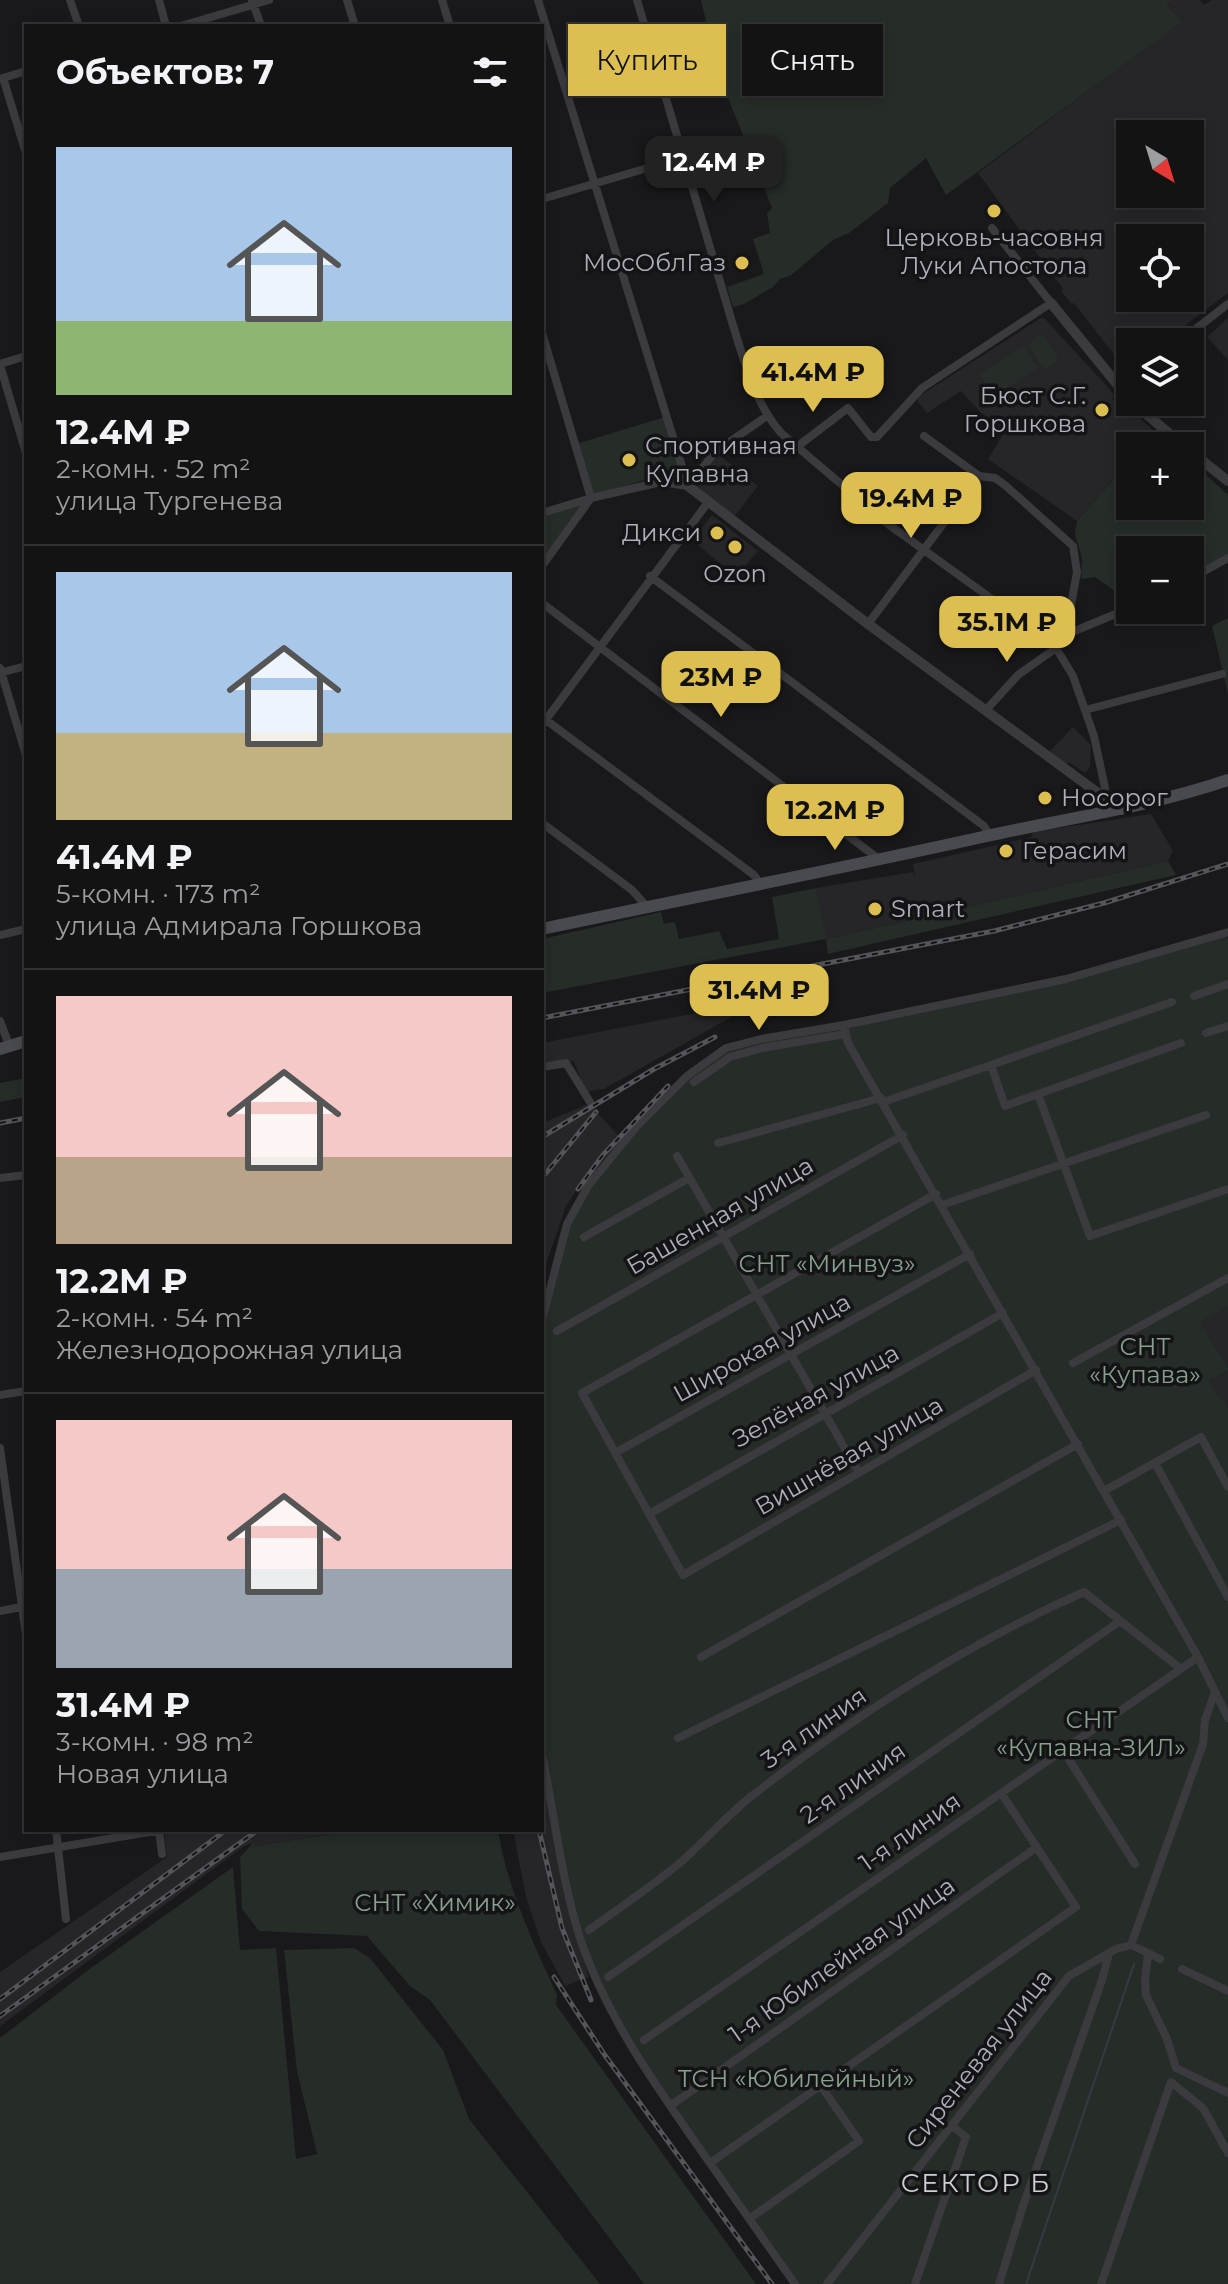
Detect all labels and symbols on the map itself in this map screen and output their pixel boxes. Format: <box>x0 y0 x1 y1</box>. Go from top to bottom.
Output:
north arrow <box>1116 120 1204 208</box>
pin: 12.4M ₽ <box>640 136 788 204</box>
marker: Церковь-часовня Луки Апостола <box>985 202 1003 220</box>
place label: Церковь-часовня Луки Апостола <box>884 223 1104 280</box>
place label: МосОблГаз <box>583 248 726 277</box>
marker: МосОблГаз <box>733 254 751 272</box>
pin: 41.4M ₽ <box>739 346 887 414</box>
place label: Бюст С.Г. Горшкова <box>964 381 1086 438</box>
marker: Бюст С.Г. Горшкова <box>1093 401 1111 419</box>
place label: Спортивная Купавна <box>645 431 797 488</box>
marker: Спортивная Купавна <box>620 451 638 469</box>
pin: 19.4M ₽ <box>837 472 985 540</box>
place label: Дикси <box>622 518 701 547</box>
marker: Дикси <box>708 524 726 542</box>
marker: Ozon <box>726 538 744 556</box>
place label: Ozon <box>703 559 767 588</box>
pin: 35.1M ₽ <box>933 596 1081 664</box>
pin: 23M ₽ <box>665 651 777 719</box>
place label: Носорог <box>1061 783 1168 812</box>
pin: 12.2M ₽ <box>761 784 909 852</box>
marker: Носорог <box>1036 789 1054 807</box>
place label: Герасим <box>1022 836 1127 865</box>
marker: Герасим <box>997 842 1015 860</box>
place label: Smart <box>891 894 965 923</box>
marker: Smart <box>866 900 884 918</box>
pin: 31.4M ₽ <box>685 964 833 1032</box>
street label: Башенная улица <box>621 1150 818 1281</box>
park label: СНТ «Минвуз» <box>739 1249 915 1278</box>
street label: Широкая улица <box>668 1287 855 1408</box>
park label: СНТ «Купава» <box>1089 1332 1201 1389</box>
street label: Зелёная улица <box>728 1338 904 1453</box>
street label: Вишнёвая улица <box>750 1390 948 1521</box>
street label: 3-я линия <box>755 1681 872 1774</box>
park label: СНТ «Купавна-ЗИЛ» <box>996 1705 1186 1762</box>
street label: 2-я линия <box>794 1736 911 1829</box>
street label: 1-я линия <box>853 1786 966 1877</box>
street label: 1-я Юбилейная улица <box>723 1871 960 2049</box>
park label: СНТ «Химик» <box>354 1888 516 1917</box>
street label: Сиреневая улица <box>899 1963 1058 2154</box>
park label: ТСН «Юбилейный» <box>678 2064 914 2093</box>
district label: СЕКТОР Б <box>901 2167 1051 2199</box>

